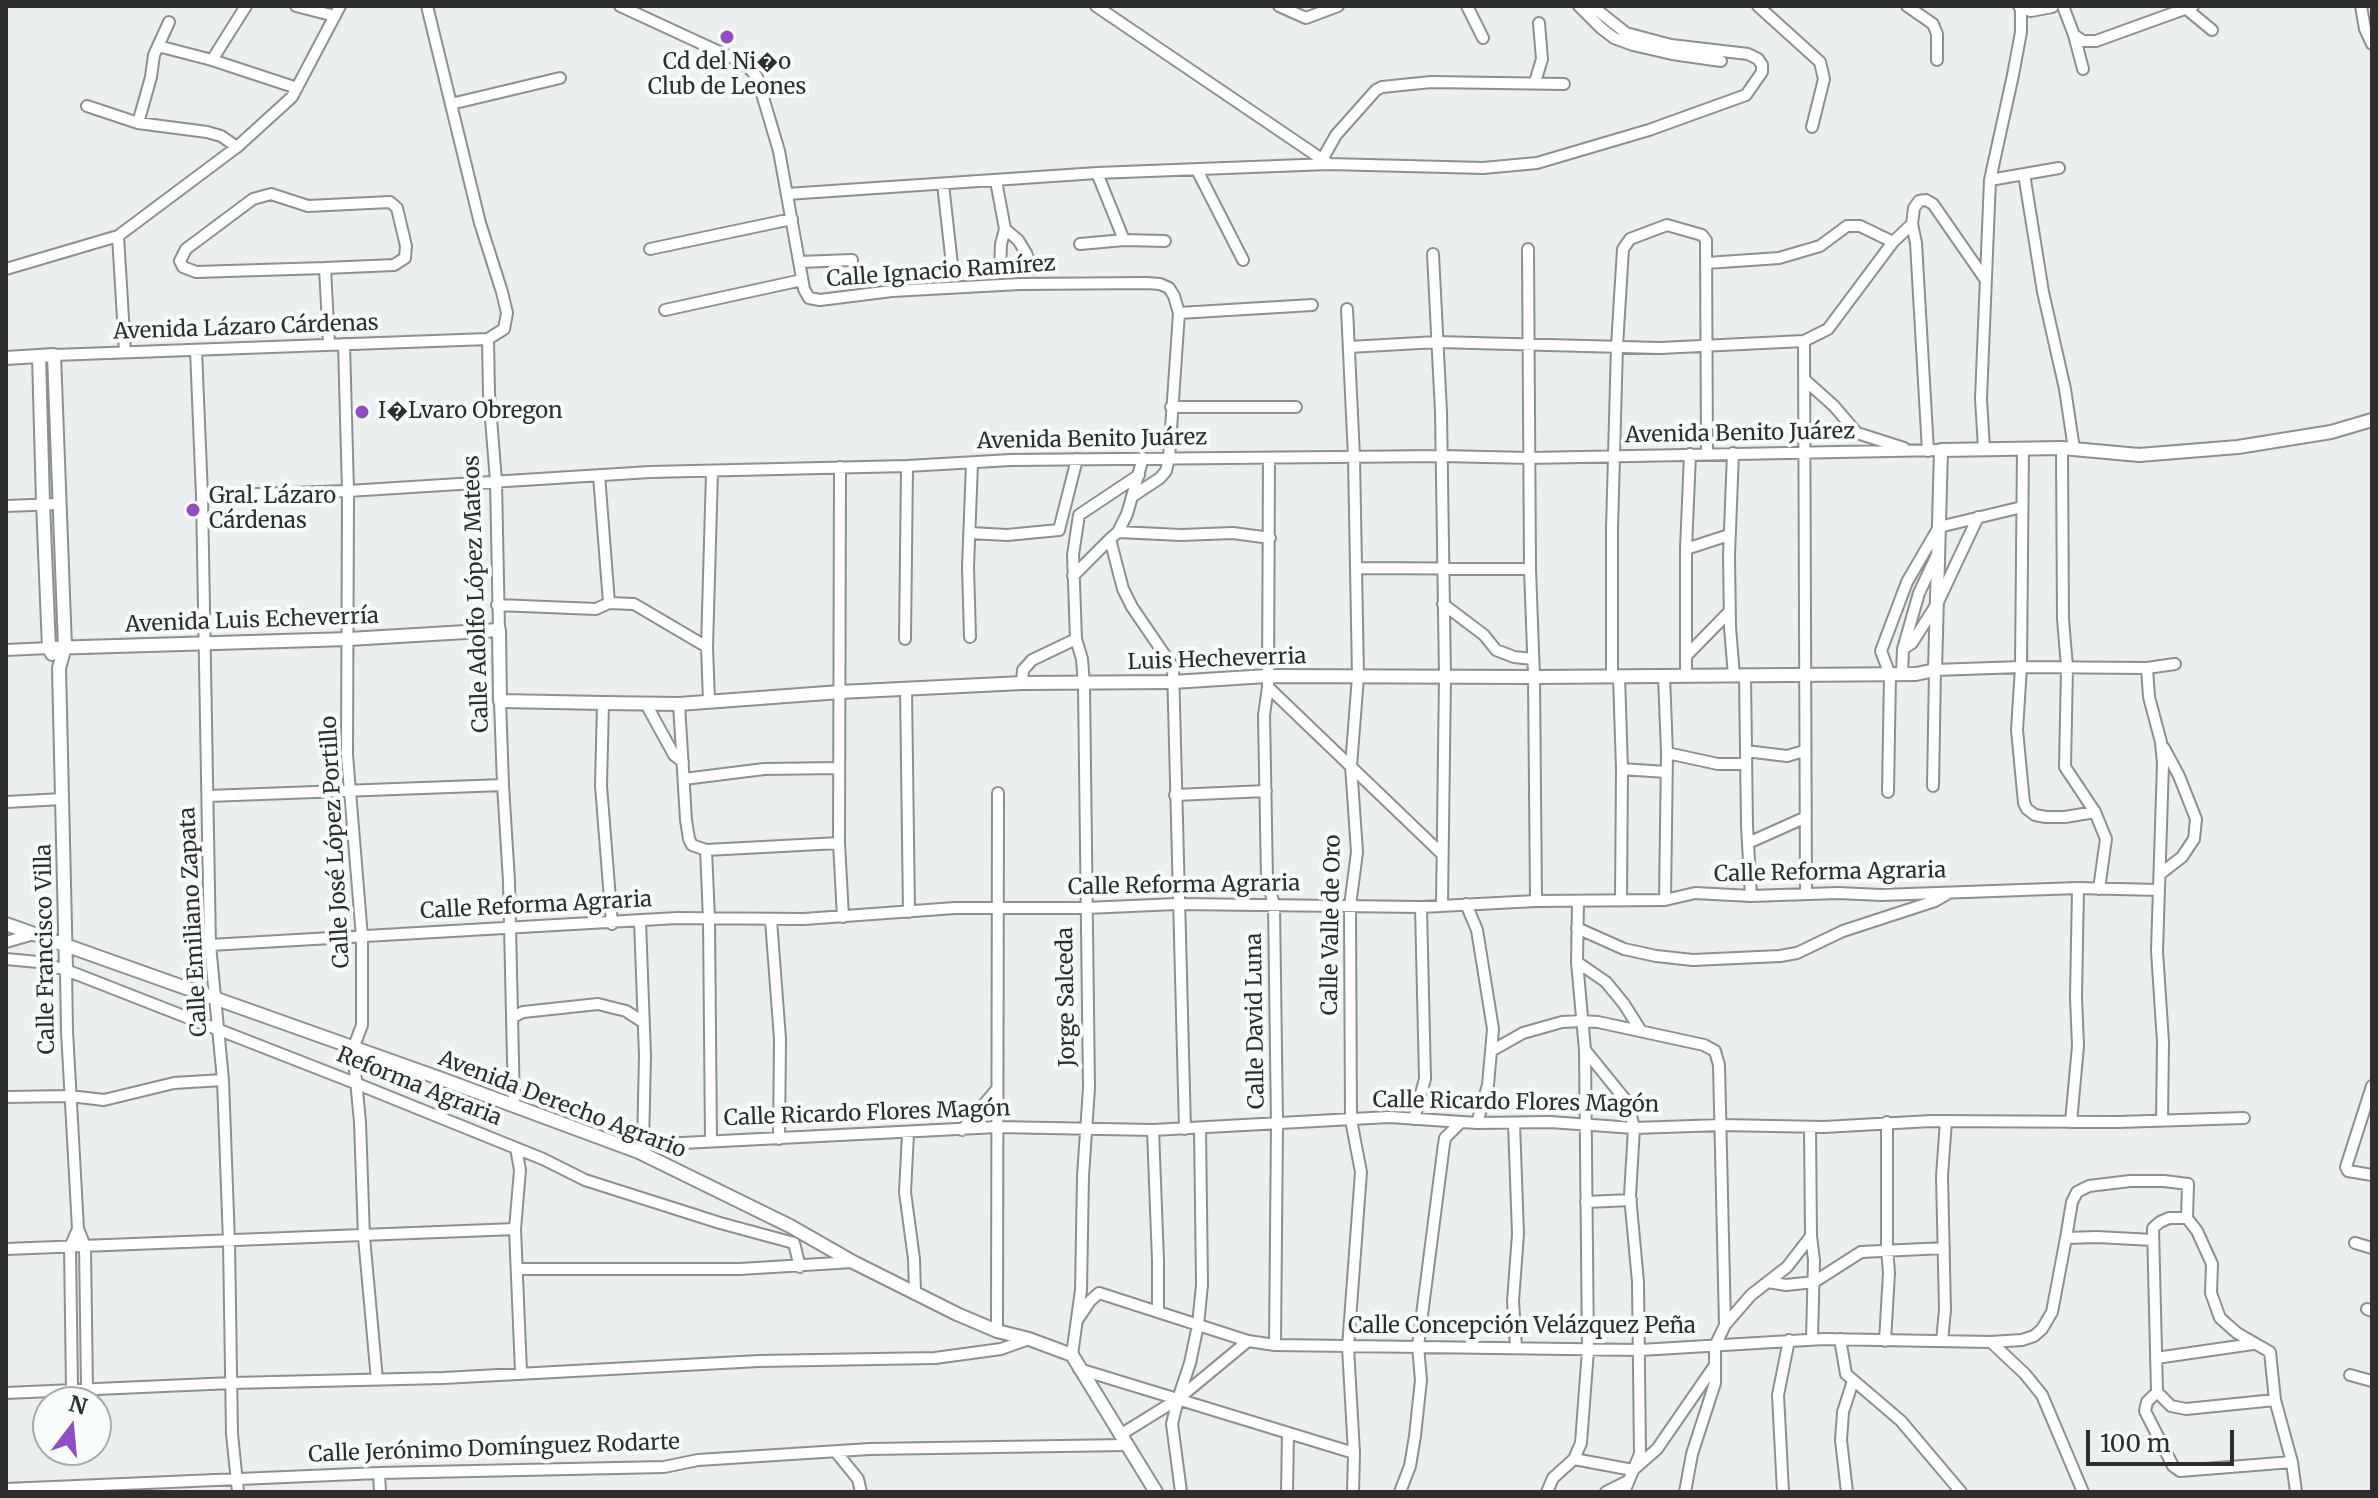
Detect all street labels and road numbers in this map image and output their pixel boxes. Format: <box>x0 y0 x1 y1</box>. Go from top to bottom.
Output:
street label: Calle Ignacio Ramírez <box>826 251 1056 293</box>
street label: Avenida Lázaro Cárdenas <box>113 310 379 346</box>
street label: Avenida Benito Juárez <box>1625 419 1855 449</box>
street label: Avenida Benito Juárez <box>977 425 1207 455</box>
street label: Calle Adolfo López Mateos <box>459 455 495 733</box>
street label: Avenida Luis Echeverría <box>125 603 379 639</box>
street label: Luis Hecheverria <box>1127 644 1307 676</box>
street label: Calle José López Portillo <box>316 715 356 969</box>
street label: Calle Emiliano Zapata <box>175 806 213 1038</box>
street label: Calle Valle de Oro <box>1317 834 1347 1016</box>
street label: Calle Francisco Villa <box>31 843 61 1055</box>
street label: Calle Reforma Agraria <box>1714 858 1946 888</box>
street label: Calle Reforma Agraria <box>1068 871 1300 901</box>
street label: Calle Reforma Agraria <box>419 887 653 925</box>
street label: Jorge Salceda <box>1053 927 1081 1067</box>
street label: Calle David Luna <box>1241 933 1271 1109</box>
street label: Reforma Agraria <box>333 1042 505 1132</box>
street label: Avenida Derecho Agrario <box>434 1046 690 1164</box>
street label: Calle Ricardo Flores Magón <box>1372 1087 1660 1119</box>
street label: Calle Ricardo Flores Magón <box>723 1096 1011 1132</box>
street label: Calle Concepción Velázquez Peña <box>1348 1314 1696 1340</box>
street label: Calle Jerónimo Domínguez Rodarte <box>308 1429 680 1469</box>

